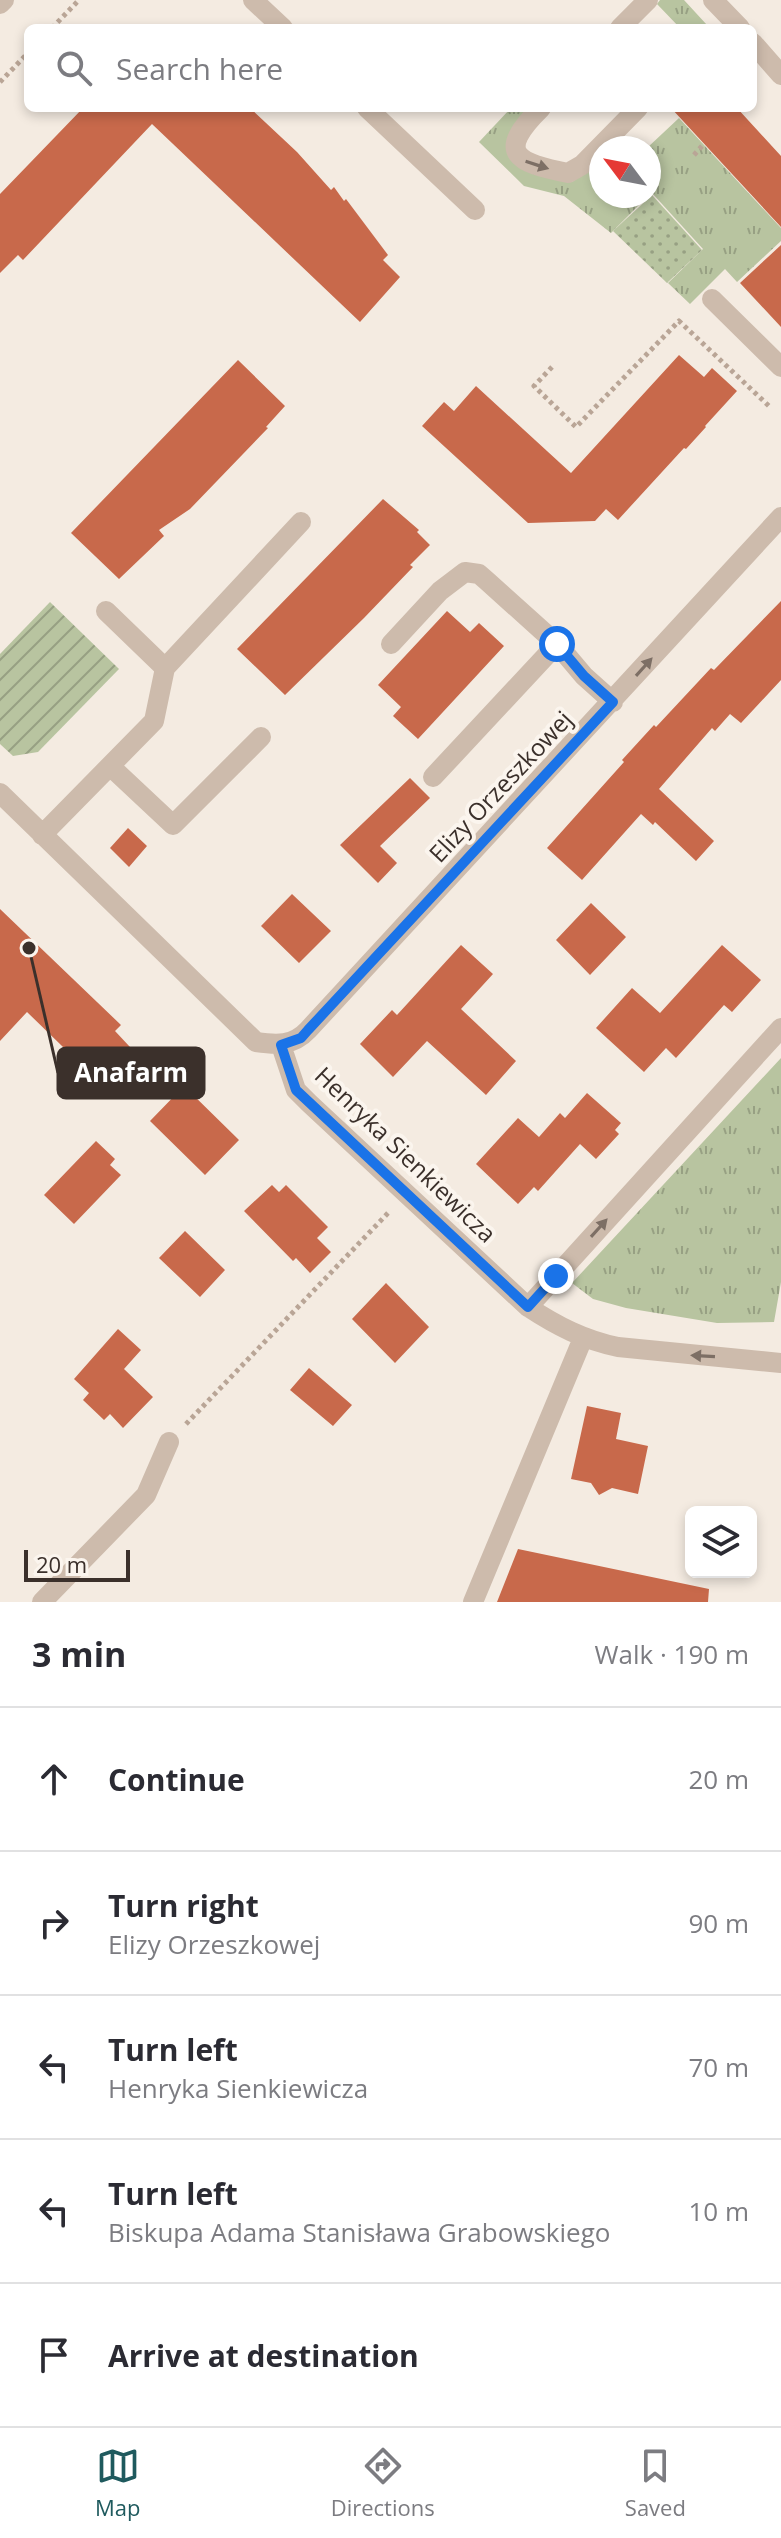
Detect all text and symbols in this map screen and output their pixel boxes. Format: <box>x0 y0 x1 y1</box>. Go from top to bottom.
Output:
search box <box>24 24 757 112</box>
icon: search <box>52 46 96 90</box>
text: Search here <box>116 48 283 89</box>
north arrow <box>589 136 661 208</box>
one-way arrow <box>525 159 549 172</box>
route start <box>539 626 575 662</box>
one-way arrow <box>635 658 653 677</box>
street label: Elizy Orzeszkowej <box>421 703 579 869</box>
callout: Anafarm <box>58 1048 204 1098</box>
text: Anafarm <box>74 1054 188 1090</box>
street label: Henryka Sienkiewicza <box>308 1059 504 1249</box>
one-way arrow <box>590 1219 608 1238</box>
route end <box>538 1258 574 1294</box>
one-way arrow <box>690 1350 715 1363</box>
map controls <box>685 1506 757 1578</box>
button: layers <box>685 1506 757 1578</box>
scale bar <box>24 1546 130 1582</box>
text: 20 m <box>36 1549 87 1579</box>
text: 3 min <box>32 1631 126 1677</box>
text: Walk · 190 m <box>595 1636 749 1672</box>
icon: ahead <box>32 1757 76 1801</box>
text: Continue <box>108 1759 245 1800</box>
text: 20 m <box>688 1761 749 1797</box>
text: Turn right <box>108 1885 259 1926</box>
icon: right <box>32 1901 76 1945</box>
text: 90 m <box>688 1905 749 1941</box>
text: Elizy Orzeszkowej <box>108 1926 320 1962</box>
text: Turn left <box>108 2029 238 2070</box>
icon: left <box>32 2045 76 2089</box>
text: 70 m <box>688 2049 749 2085</box>
text: Henryka Sienkiewicza <box>108 2070 368 2106</box>
text: Turn left <box>108 2173 238 2214</box>
icon: left <box>32 2189 76 2233</box>
text: 10 m <box>688 2193 749 2229</box>
text: Biskupa Adama Stanisława Grabowskiego <box>108 2214 610 2250</box>
icon: arrive <box>32 2333 76 2377</box>
text: Arrive at destination <box>108 2335 419 2376</box>
tab: Map <box>95 2444 141 2522</box>
tab: Directions <box>331 2444 435 2522</box>
tab: Saved <box>625 2444 686 2522</box>

